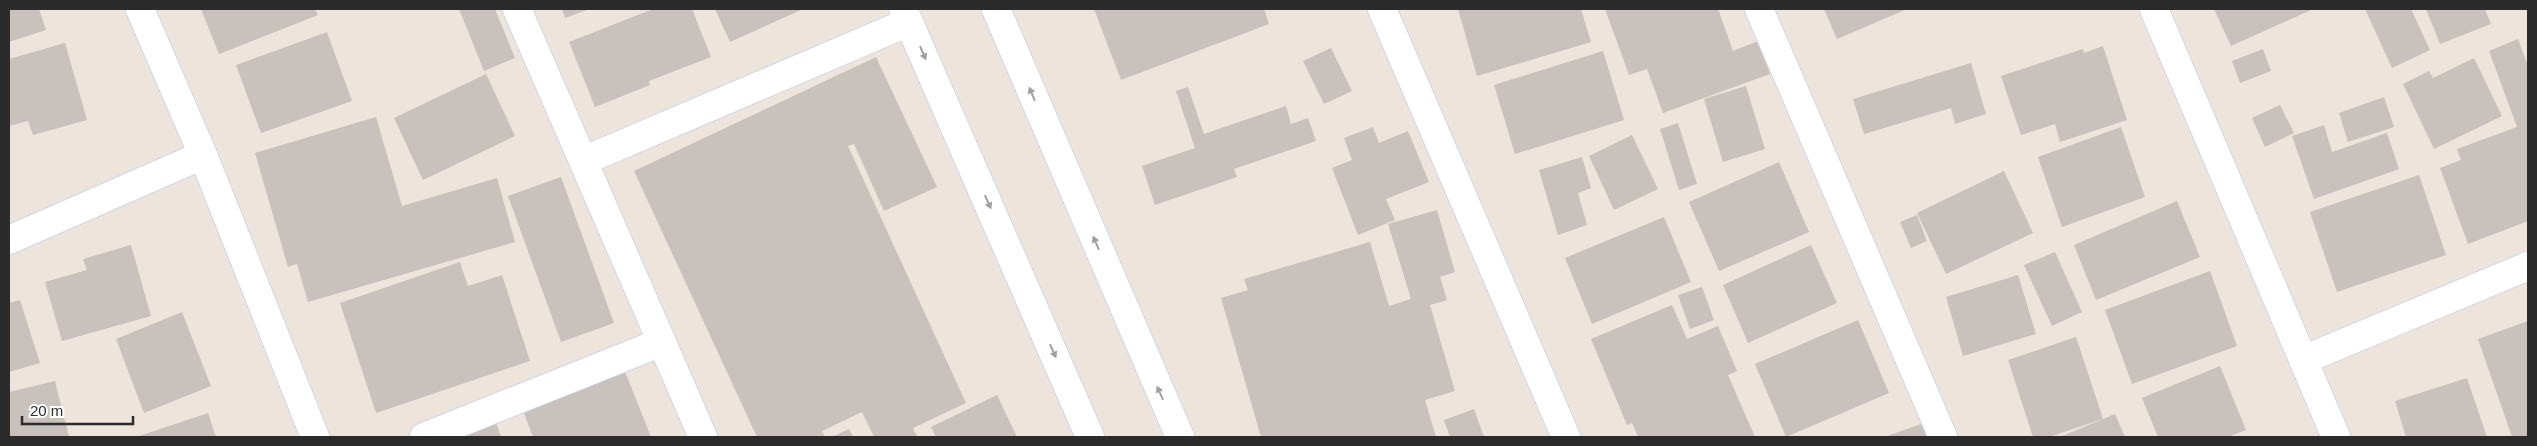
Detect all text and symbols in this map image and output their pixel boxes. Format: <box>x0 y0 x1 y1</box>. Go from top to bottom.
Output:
one-way arrow <box>919 46 927 60</box>
one-way arrow <box>1028 87 1036 101</box>
one-way arrow <box>984 195 992 209</box>
one-way arrow <box>1091 236 1099 250</box>
one-way arrow <box>1049 344 1057 358</box>
one-way arrow <box>1156 386 1164 400</box>
scale bar <box>22 394 134 426</box>
text: 20 m <box>30 402 63 419</box>

